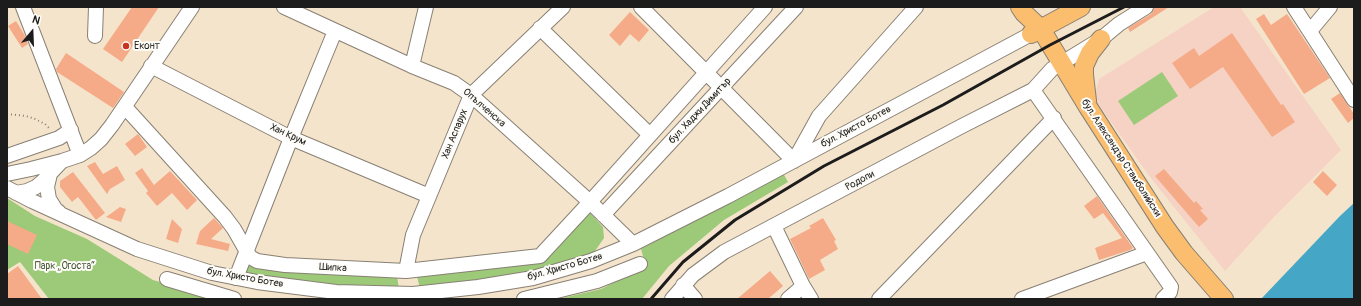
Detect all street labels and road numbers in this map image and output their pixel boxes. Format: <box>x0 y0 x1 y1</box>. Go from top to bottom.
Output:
street label: бул. Хаджи Димитър <box>666 75 734 147</box>
street label: Опълченска <box>460 86 508 130</box>
street label: бул. Александър Стамболийски <box>1078 97 1164 219</box>
street label: бул. Христо Ботев <box>819 103 893 151</box>
street label: Хан Аспарух <box>440 107 470 161</box>
street label: Хан Крум <box>268 121 308 149</box>
street label: Родопи <box>843 168 877 194</box>
street label: бул. Христо Ботев <box>526 251 604 283</box>
street label: Шипка <box>319 261 347 275</box>
street label: бул. Христо Ботев <box>206 265 284 291</box>

